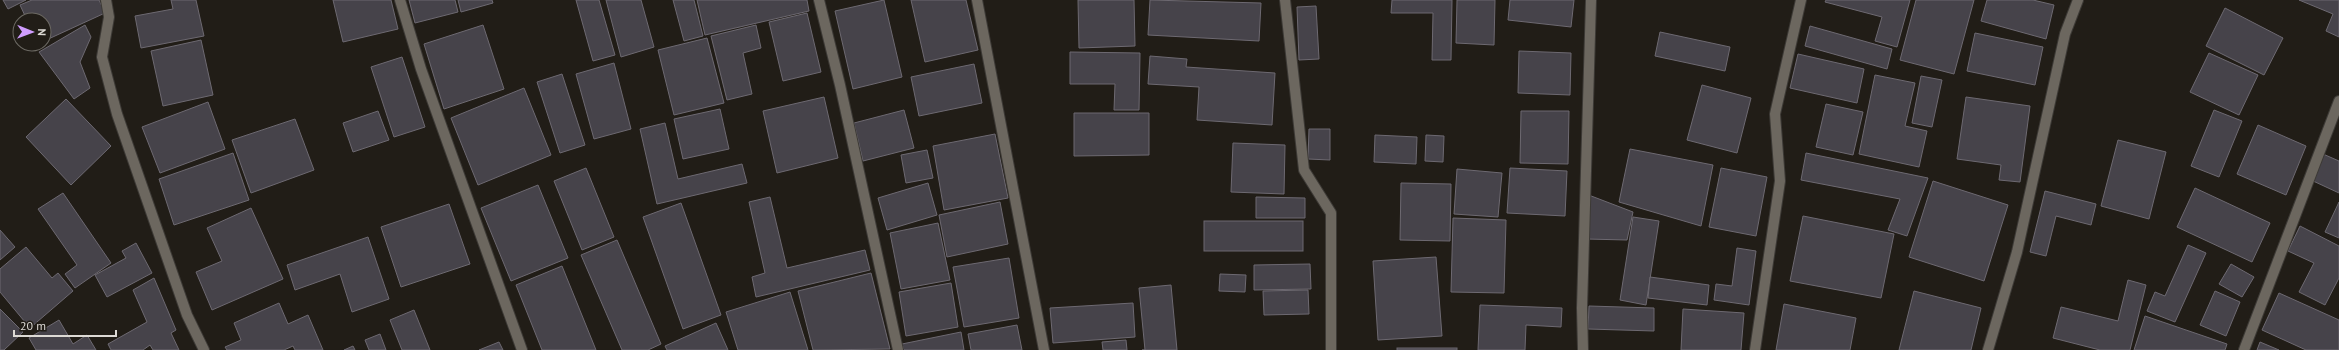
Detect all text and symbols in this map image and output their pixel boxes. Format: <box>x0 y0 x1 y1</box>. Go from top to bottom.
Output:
north arrow <box>12 12 52 52</box>
text: N <box>35 28 49 36</box>
scale bar <box>14 312 116 338</box>
text: 20 m <box>20 318 46 333</box>

